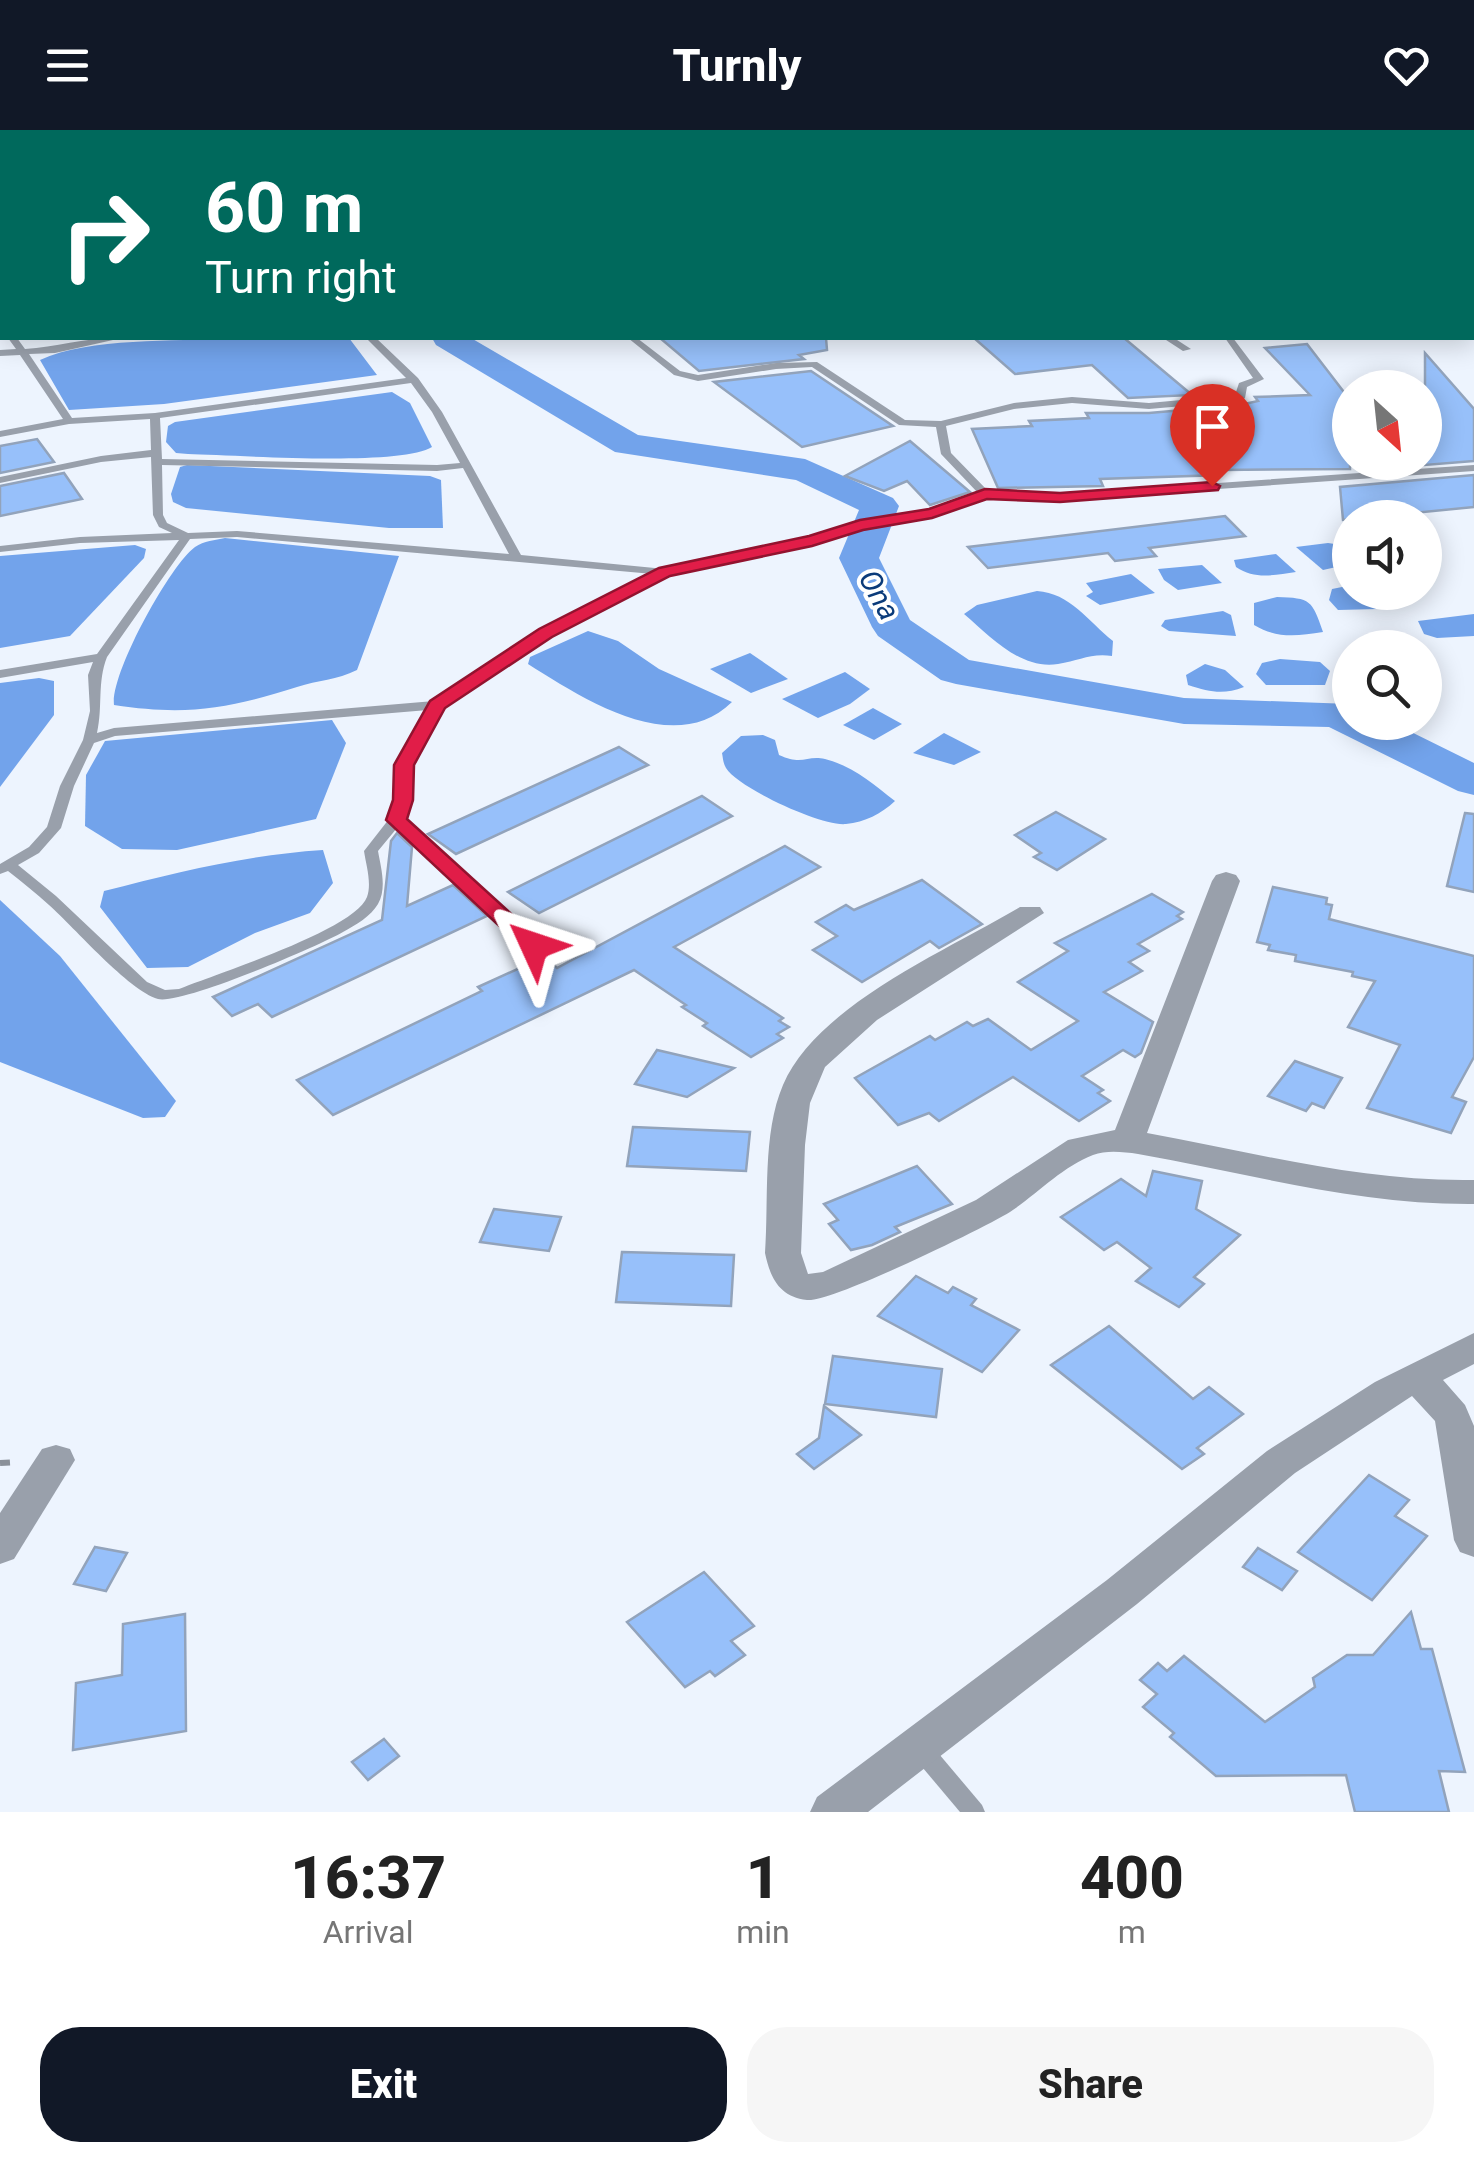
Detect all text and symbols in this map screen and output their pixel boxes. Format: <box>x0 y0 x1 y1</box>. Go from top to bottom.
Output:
icon: menu <box>40 38 95 93</box>
icon: heart <box>1379 38 1434 93</box>
text: Turnly <box>672 39 802 92</box>
text: 60 m <box>205 167 363 249</box>
icon: right <box>40 170 170 300</box>
text: Turn right <box>205 251 397 304</box>
north arrow <box>1332 370 1442 480</box>
map controls <box>1332 370 1442 740</box>
pin <box>1170 384 1255 487</box>
icon: arrive <box>1185 399 1240 454</box>
button: sound <box>1332 500 1442 610</box>
water label: Ona <box>852 564 907 626</box>
button: search <box>1332 630 1442 740</box>
position arrow <box>482 894 586 998</box>
text: 16:37 <box>290 1842 446 1913</box>
text: 1 <box>746 1842 780 1913</box>
text: 400 <box>1080 1842 1184 1913</box>
text: Arrival <box>323 1913 414 1951</box>
text: min <box>736 1913 790 1951</box>
text: m <box>1118 1913 1146 1951</box>
button: Exit <box>40 2027 727 2142</box>
button: Share <box>747 2027 1434 2142</box>

